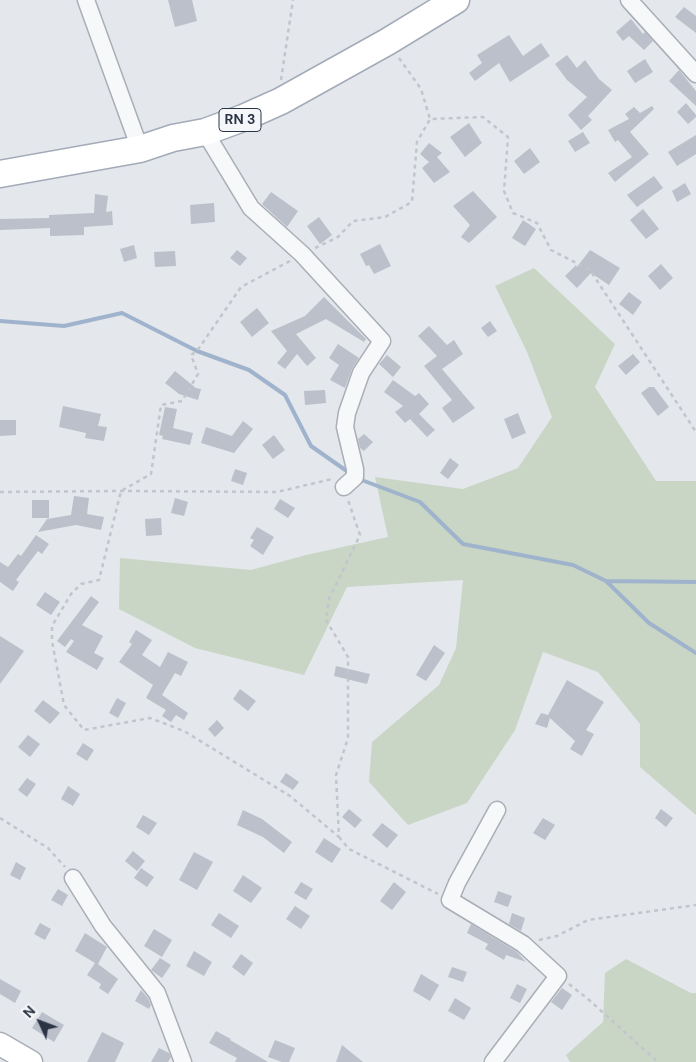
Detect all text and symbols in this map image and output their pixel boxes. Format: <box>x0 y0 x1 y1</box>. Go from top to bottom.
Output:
road number: RN 3 <box>219 108 261 132</box>
north arrow <box>15 997 65 1047</box>
text: N <box>19 1002 39 1022</box>

